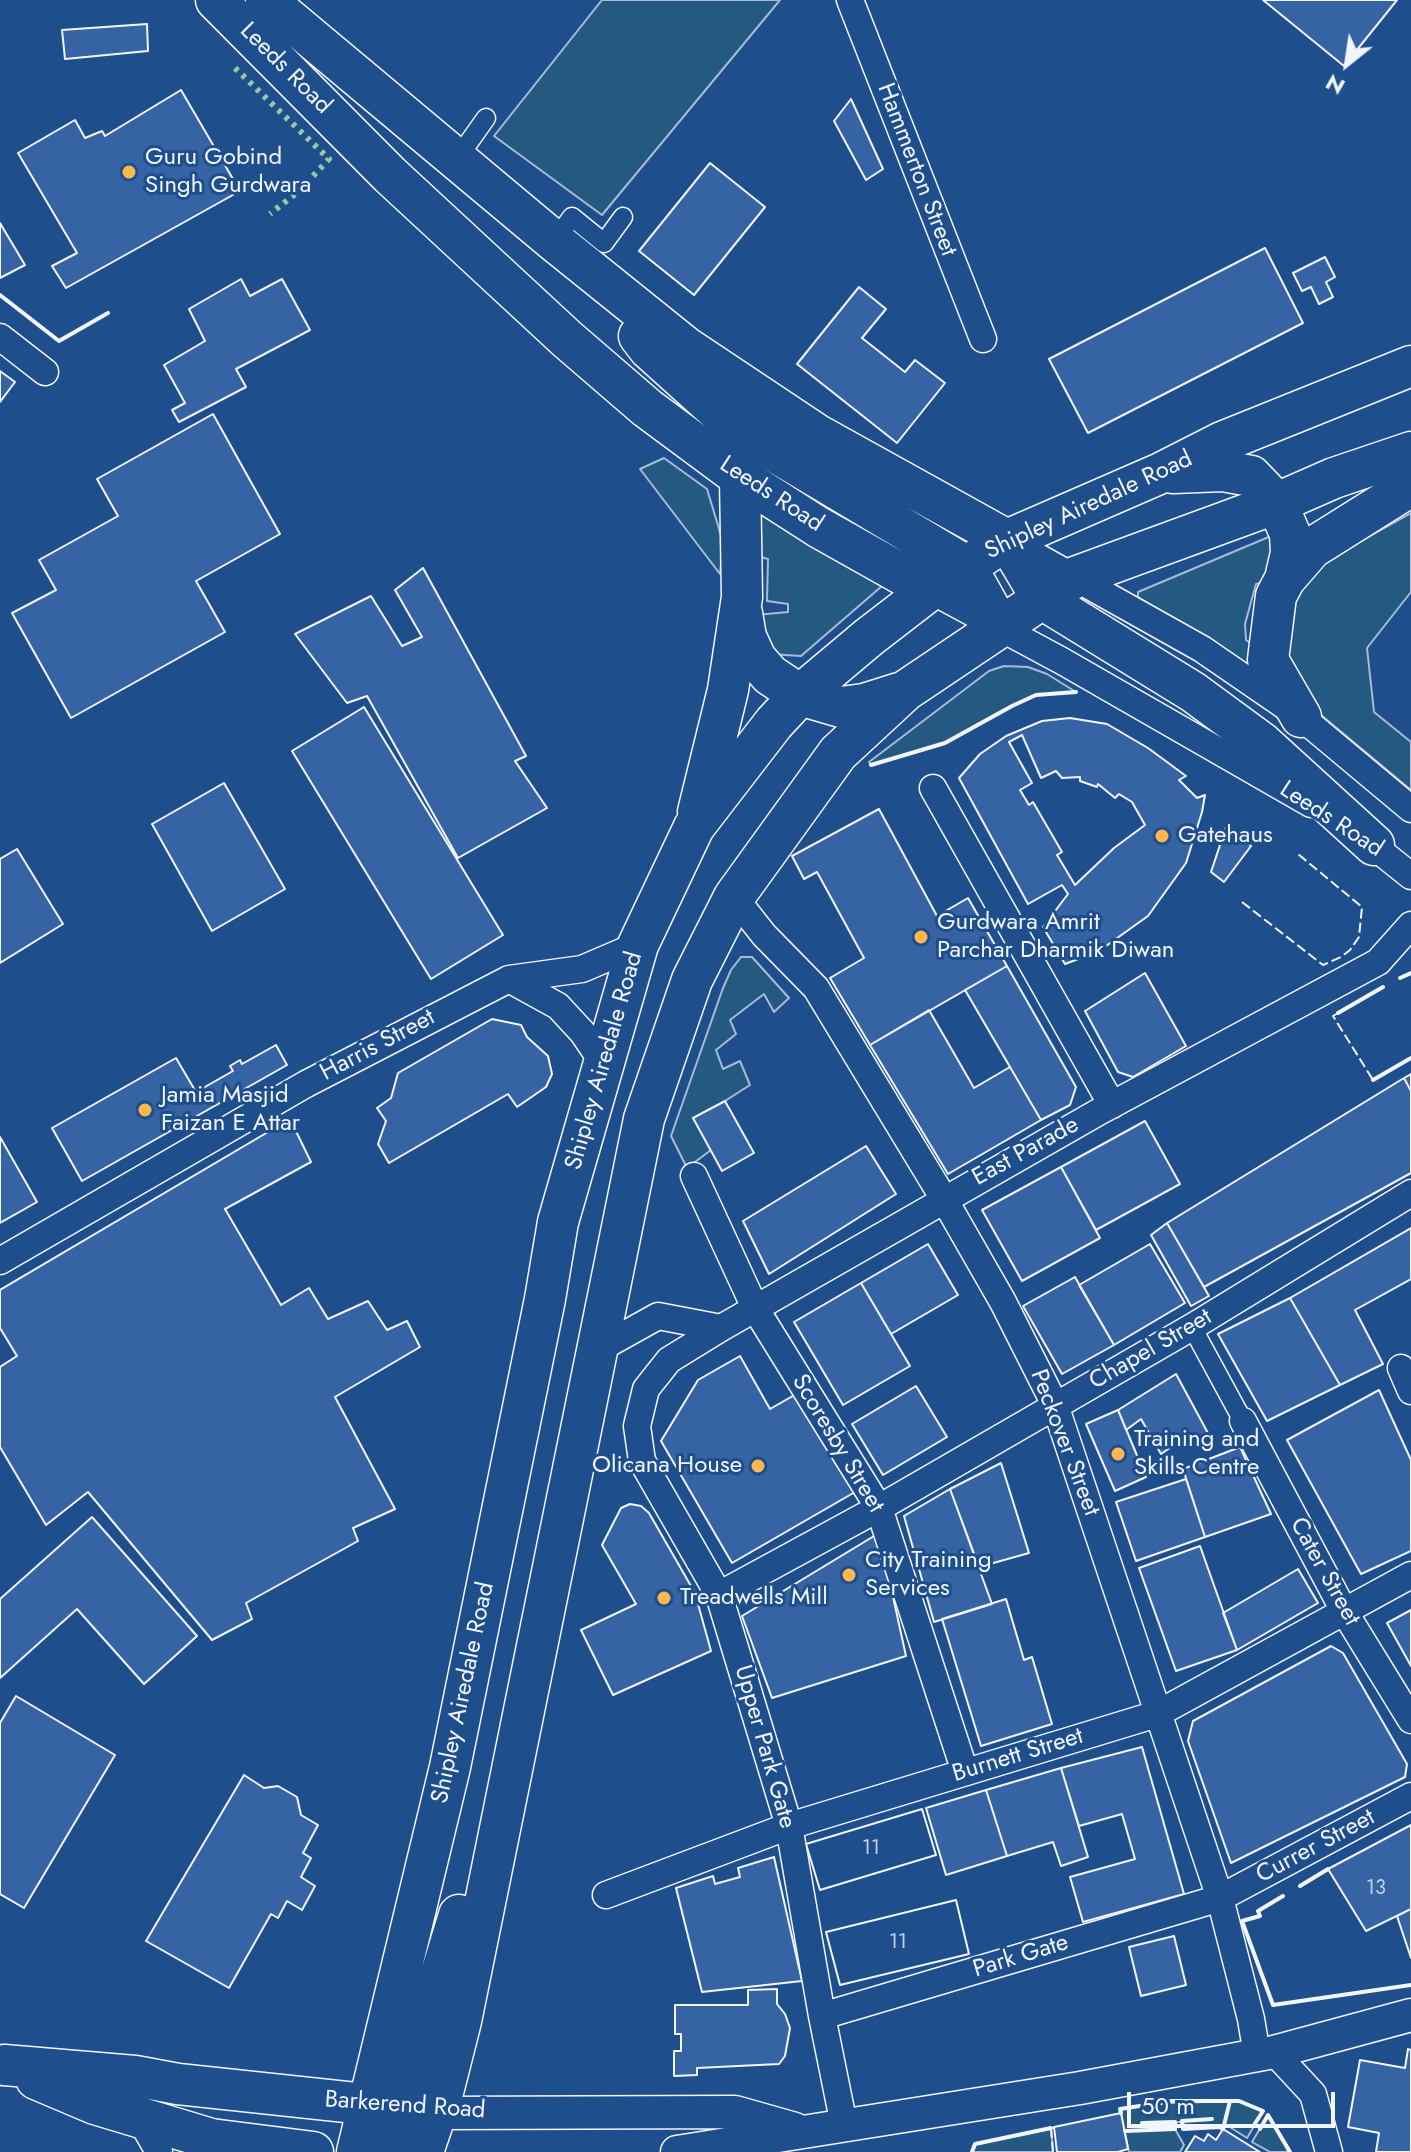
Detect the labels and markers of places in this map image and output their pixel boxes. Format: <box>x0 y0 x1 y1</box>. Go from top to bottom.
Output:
place label: Guru Gobind Singh Gurdwara <box>145 144 311 200</box>
marker: Guru Gobind Singh Gurdwara <box>120 163 138 181</box>
place label: Gatehaus <box>1178 822 1273 850</box>
marker: Gatehaus <box>1153 827 1171 845</box>
place label: Gurdwara Amrit Parchar Dharmik Diwan <box>937 909 1174 965</box>
marker: Gurdwara Amrit Parchar Dharmik Diwan <box>912 928 930 946</box>
place label: Jamia Masjid Faizan E Attar <box>161 1082 300 1138</box>
marker: Jamia Masjid Faizan E Attar <box>136 1101 154 1119</box>
place label: Training and Skills Centre <box>1134 1426 1259 1482</box>
marker: Training and Skills Centre <box>1109 1445 1127 1463</box>
place label: Olicana House <box>592 1452 742 1480</box>
marker: Olicana House <box>749 1457 767 1475</box>
place label: City Training Services <box>865 1547 992 1603</box>
marker: City Training Services <box>840 1566 858 1584</box>
place label: Treadwells Mill <box>680 1584 828 1612</box>
marker: Treadwells Mill <box>655 1589 673 1607</box>

